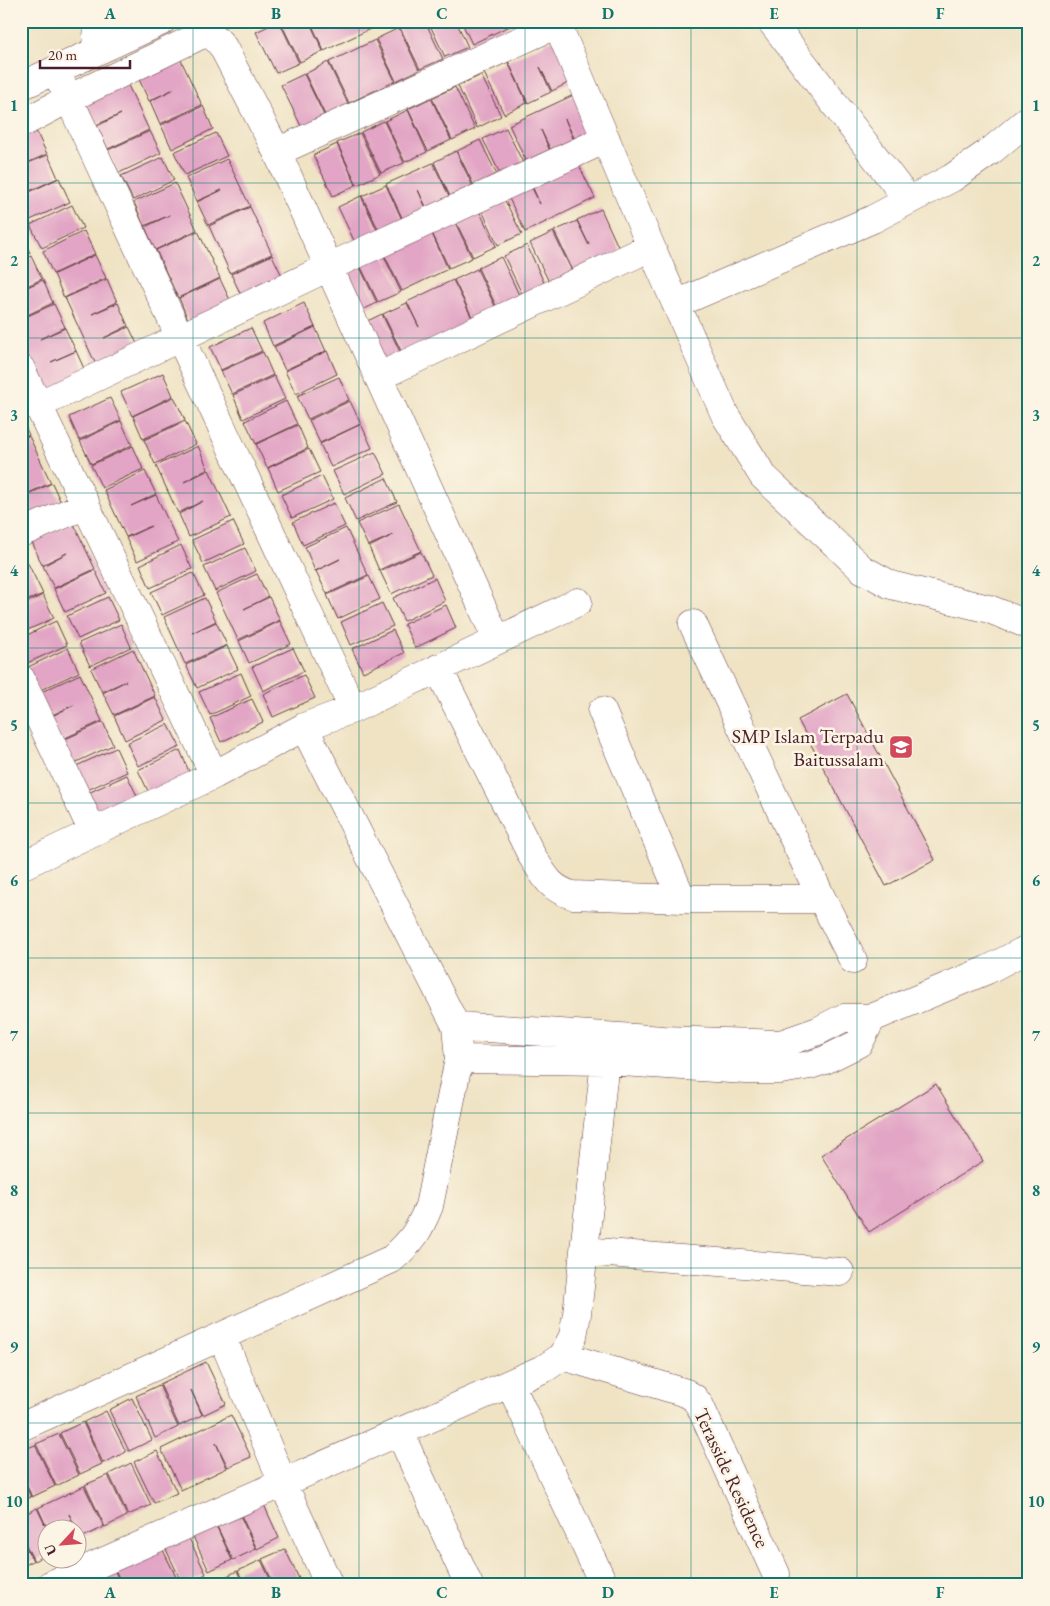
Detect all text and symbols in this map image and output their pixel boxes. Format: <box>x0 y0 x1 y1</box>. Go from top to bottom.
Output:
text: A <box>103 3 116 24</box>
text: B <box>271 3 281 24</box>
text: C <box>436 3 448 24</box>
text: D <box>602 3 614 24</box>
text: E <box>769 3 779 24</box>
text: F <box>936 3 945 24</box>
scale bar <box>40 38 130 70</box>
text: 20 m <box>48 45 77 64</box>
text: 1 <box>10 95 18 116</box>
text: 1 <box>1032 95 1040 116</box>
text: 2 <box>10 250 19 271</box>
text: 2 <box>1032 250 1041 271</box>
text: 3 <box>10 405 18 426</box>
text: 3 <box>1032 405 1040 426</box>
text: 4 <box>10 560 19 581</box>
text: 4 <box>1032 560 1041 581</box>
text: 5 <box>10 715 18 736</box>
text: 5 <box>1032 715 1040 736</box>
place label: SMP Islam Terpadu Baitussalam <box>732 723 884 772</box>
school or university icon: SMP Islam Terpadu Baitussalam <box>888 734 914 760</box>
text: 6 <box>10 870 19 891</box>
text: 6 <box>1032 870 1041 891</box>
text: 7 <box>10 1025 19 1046</box>
text: 7 <box>1032 1025 1041 1046</box>
text: 8 <box>10 1180 18 1201</box>
text: 8 <box>1032 1180 1040 1201</box>
text: 9 <box>10 1336 19 1357</box>
text: 9 <box>1032 1336 1041 1357</box>
street label: Terasside Residence <box>688 1404 776 1552</box>
text: 10 <box>6 1491 23 1512</box>
text: 10 <box>1028 1491 1045 1512</box>
north arrow <box>38 1518 88 1568</box>
text: U <box>40 1541 61 1558</box>
text: A <box>103 1582 116 1603</box>
text: B <box>271 1582 281 1603</box>
text: C <box>436 1582 448 1603</box>
text: D <box>602 1582 614 1603</box>
text: E <box>769 1582 779 1603</box>
text: F <box>936 1582 945 1603</box>

